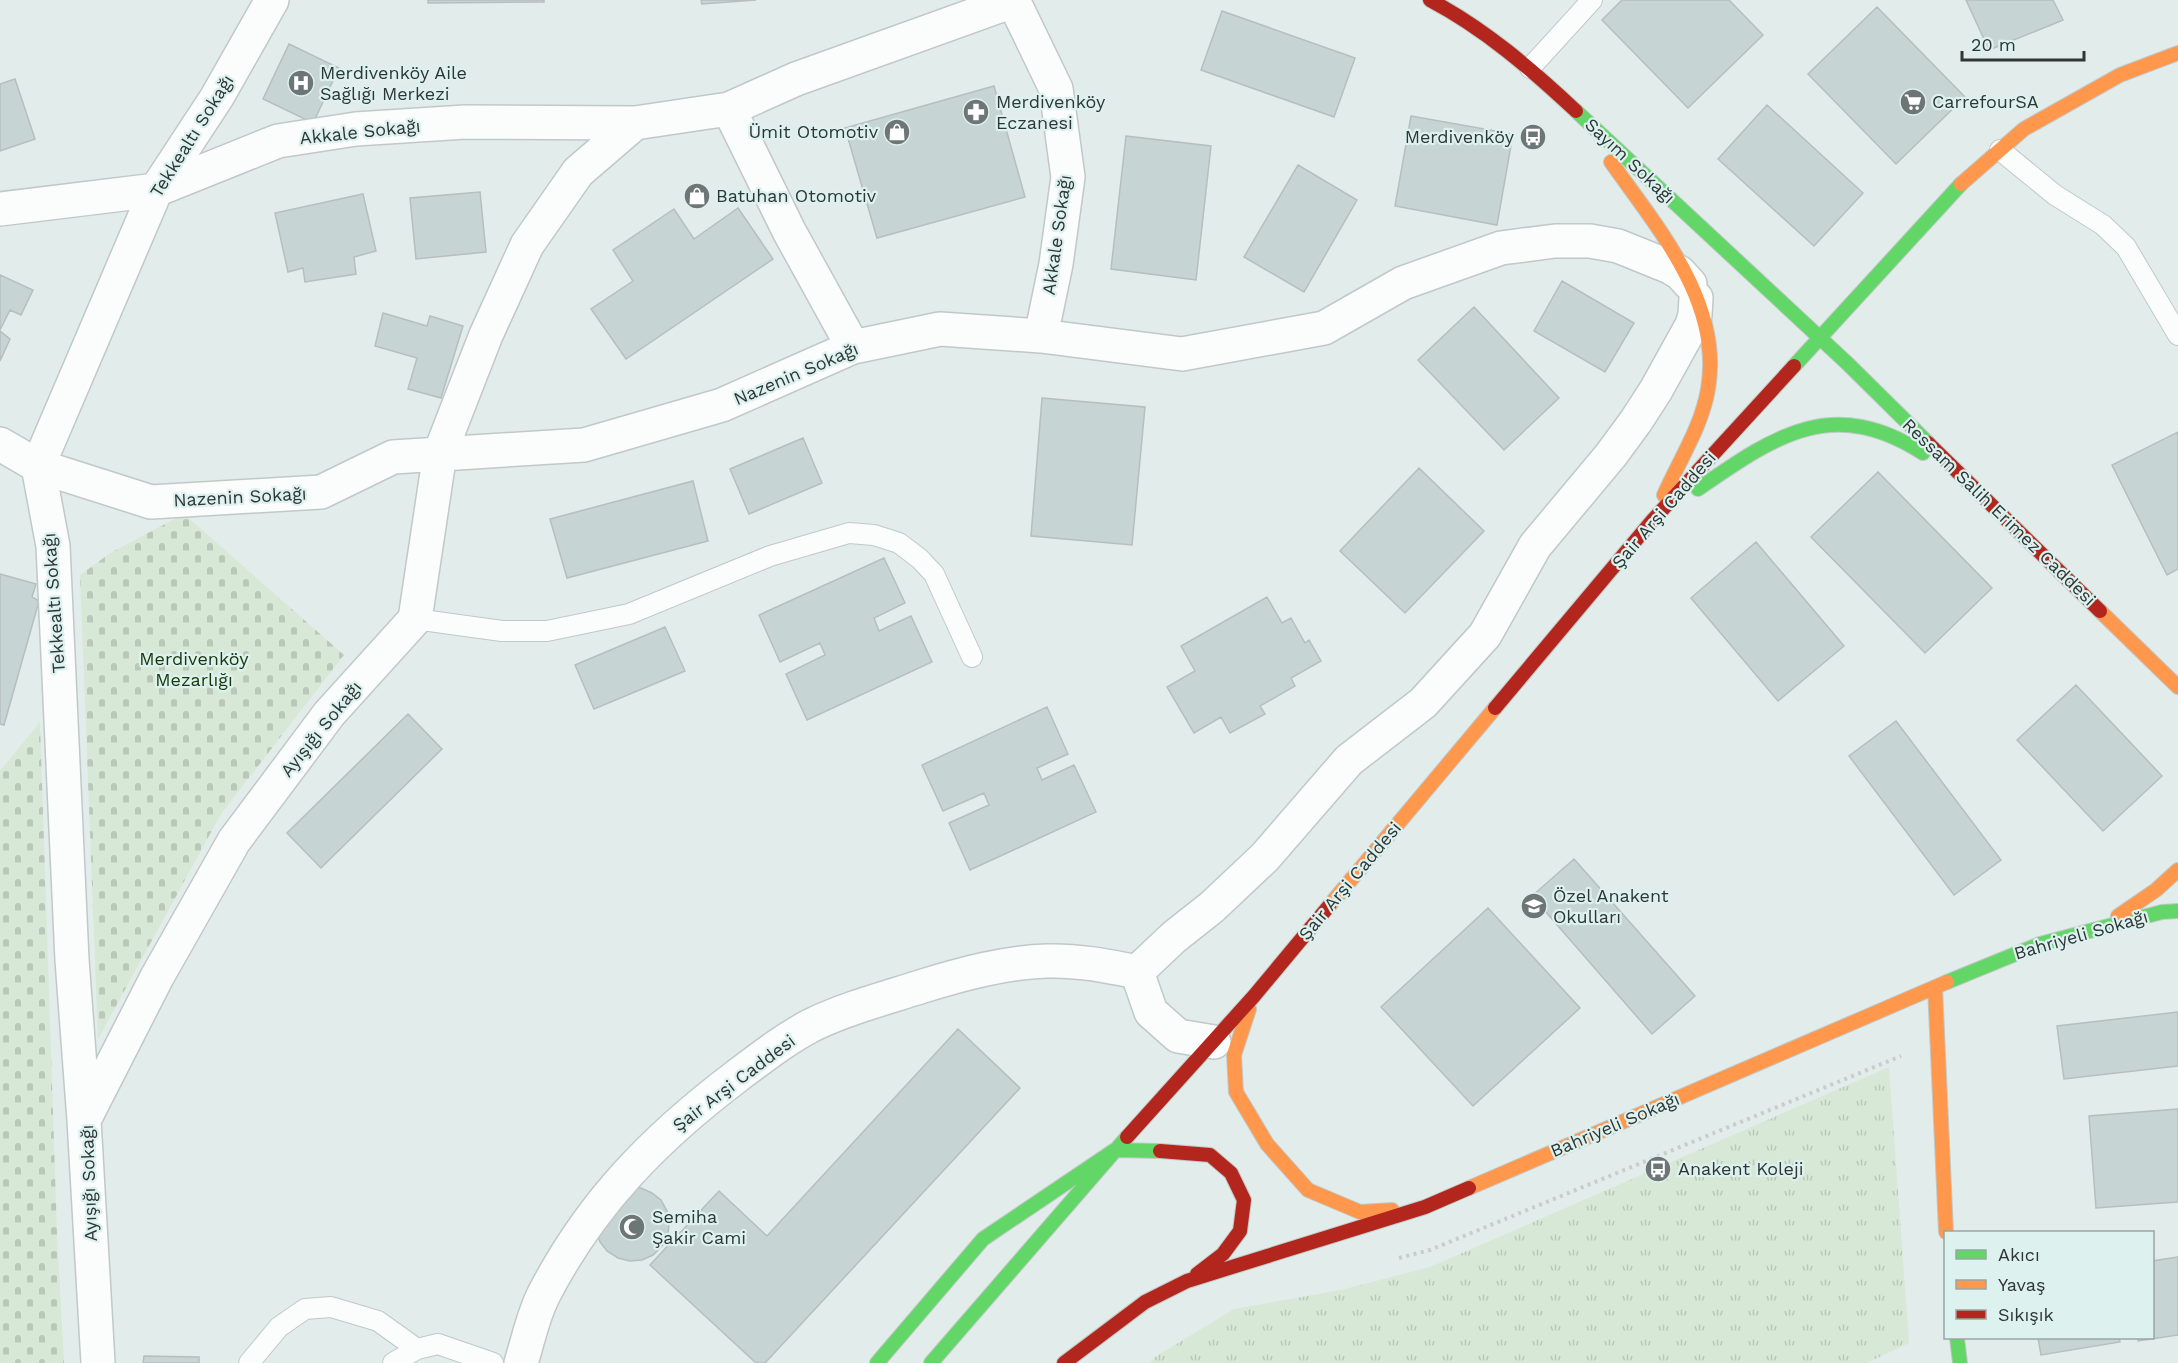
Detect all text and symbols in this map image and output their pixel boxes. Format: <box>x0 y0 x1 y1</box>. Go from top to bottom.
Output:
scale bar <box>1962 24 2084 62</box>
text: 20 m <box>1971 34 2016 55</box>
place label: Merdivenköy Aile Sağlığı Merkezi <box>320 62 467 104</box>
hospital icon: Merdivenköy Aile Sağlığı Merkezi <box>286 68 316 98</box>
street label: Tekkealtı Sokağı <box>145 71 238 201</box>
supermarket icon: CarrefourSA <box>1898 87 1928 117</box>
place label: Merdivenköy Eczanesi <box>996 91 1106 133</box>
place label: CarrefourSA <box>1932 91 2039 112</box>
pharmacy icon: Merdivenköy Eczanesi <box>961 97 991 127</box>
street label: Sayım Sokağı <box>1581 114 1680 208</box>
street label: Akkale Sokağı <box>299 115 421 148</box>
shop icon: Ümit Otomotiv <box>882 117 912 147</box>
place label: Ümit Otomotiv <box>748 121 879 142</box>
bus stop icon: Merdivenköy <box>1518 122 1548 152</box>
place label: Merdivenköy <box>1405 126 1515 147</box>
street label: Akkale Sokağı <box>1038 173 1075 296</box>
shop icon: Batuhan Otomotiv <box>682 181 712 211</box>
place label: Batuhan Otomotiv <box>716 185 877 206</box>
street label: Nazenin Sokağı <box>730 338 861 409</box>
street label: Ressam Salih Erimez Caddesi <box>1898 414 2100 610</box>
street label: Şair Arşi Caddesi <box>1607 447 1720 572</box>
street label: Nazenin Sokağı <box>173 483 307 510</box>
street label: Tekkealtı Sokağı <box>38 532 69 674</box>
park label: Merdivenköy Mezarlığı <box>139 648 249 690</box>
street label: Ayışığı Sokağı <box>276 677 366 781</box>
street label: Şair Arşi Caddesi <box>1294 817 1405 944</box>
place label: Özel Anakent Okulları <box>1553 885 1669 927</box>
school or university icon: Özel Anakent Okulları <box>1519 891 1549 921</box>
street label: Bahriyeli Sokağı <box>2012 905 2150 964</box>
street label: Şair Arşi Caddesi <box>668 1030 799 1135</box>
street label: Bahriyeli Sokağı <box>1547 1088 1683 1161</box>
street label: Ayışığı Sokağı <box>76 1124 101 1242</box>
bus stop icon: Anakent Koleji <box>1643 1154 1673 1184</box>
place label: Anakent Koleji <box>1678 1158 1804 1179</box>
place label: Semiha Şakir Cami <box>652 1206 746 1248</box>
mosque icon: Semiha Şakir Cami <box>617 1212 647 1242</box>
legend <box>1944 1231 2154 1339</box>
text: Akıcı <box>1998 1244 2040 1265</box>
text: Yavaş <box>1998 1274 2045 1295</box>
text: Sıkışık <box>1998 1304 2054 1325</box>

